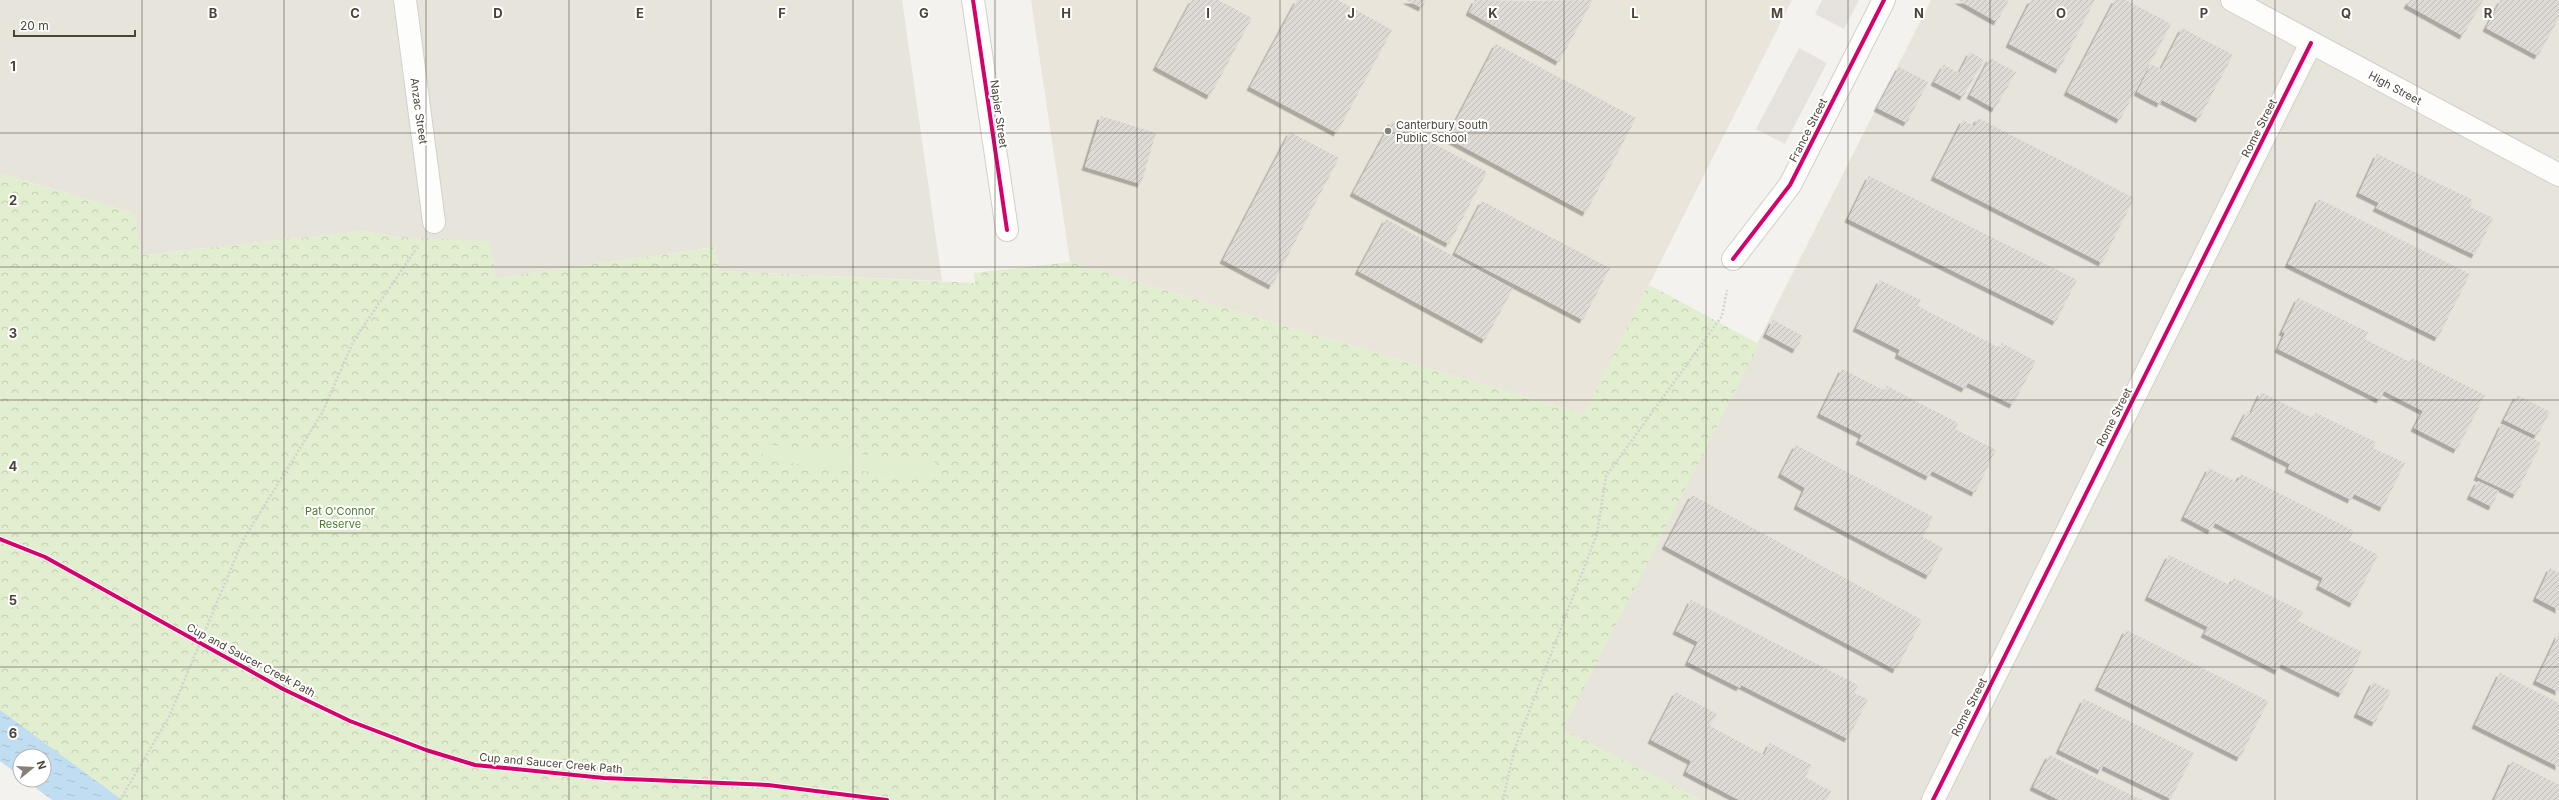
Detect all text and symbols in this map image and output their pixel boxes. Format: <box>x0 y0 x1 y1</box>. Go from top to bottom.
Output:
text: B <box>209 5 218 21</box>
text: C <box>350 5 360 21</box>
text: D <box>493 5 503 21</box>
text: E <box>636 5 644 21</box>
text: F <box>778 5 786 21</box>
text: G <box>919 5 929 21</box>
text: H <box>1061 5 1071 21</box>
text: I <box>1206 5 1210 21</box>
text: J <box>1347 5 1355 21</box>
text: K <box>1488 5 1498 21</box>
text: L <box>1631 5 1639 21</box>
text: M <box>1771 5 1783 21</box>
text: N <box>1914 5 1924 21</box>
text: O <box>2056 5 2066 21</box>
text: P <box>2200 5 2208 21</box>
text: Q <box>2341 5 2351 21</box>
text: R <box>2484 5 2493 21</box>
scale bar <box>14 12 135 38</box>
text: 20 m <box>20 18 49 33</box>
text: 1 <box>10 58 16 74</box>
street label: High Street <box>2366 68 2424 108</box>
street label: Anzac Street <box>407 77 431 145</box>
street label: Napier Street <box>987 79 1011 149</box>
street label: France Street <box>1786 95 1830 164</box>
street label: Rome Street <box>2238 96 2280 160</box>
place label: Canterbury South Public School <box>1396 118 1488 145</box>
marker: Canterbury South Public School <box>1383 126 1393 136</box>
text: 2 <box>9 192 17 208</box>
text: 3 <box>9 325 17 341</box>
street label: Rome Street <box>2093 385 2135 449</box>
text: 4 <box>9 458 18 474</box>
park label: Pat O'Connor Reserve <box>305 504 375 531</box>
text: 5 <box>9 592 17 608</box>
street label: Cup and Saucer Creek Path <box>184 620 318 700</box>
street label: Rome Street <box>1948 675 1990 739</box>
text: 6 <box>9 725 17 741</box>
north arrow <box>12 748 52 788</box>
street label: Cup and Saucer Creek Path <box>479 750 623 776</box>
text: N <box>34 759 49 771</box>

